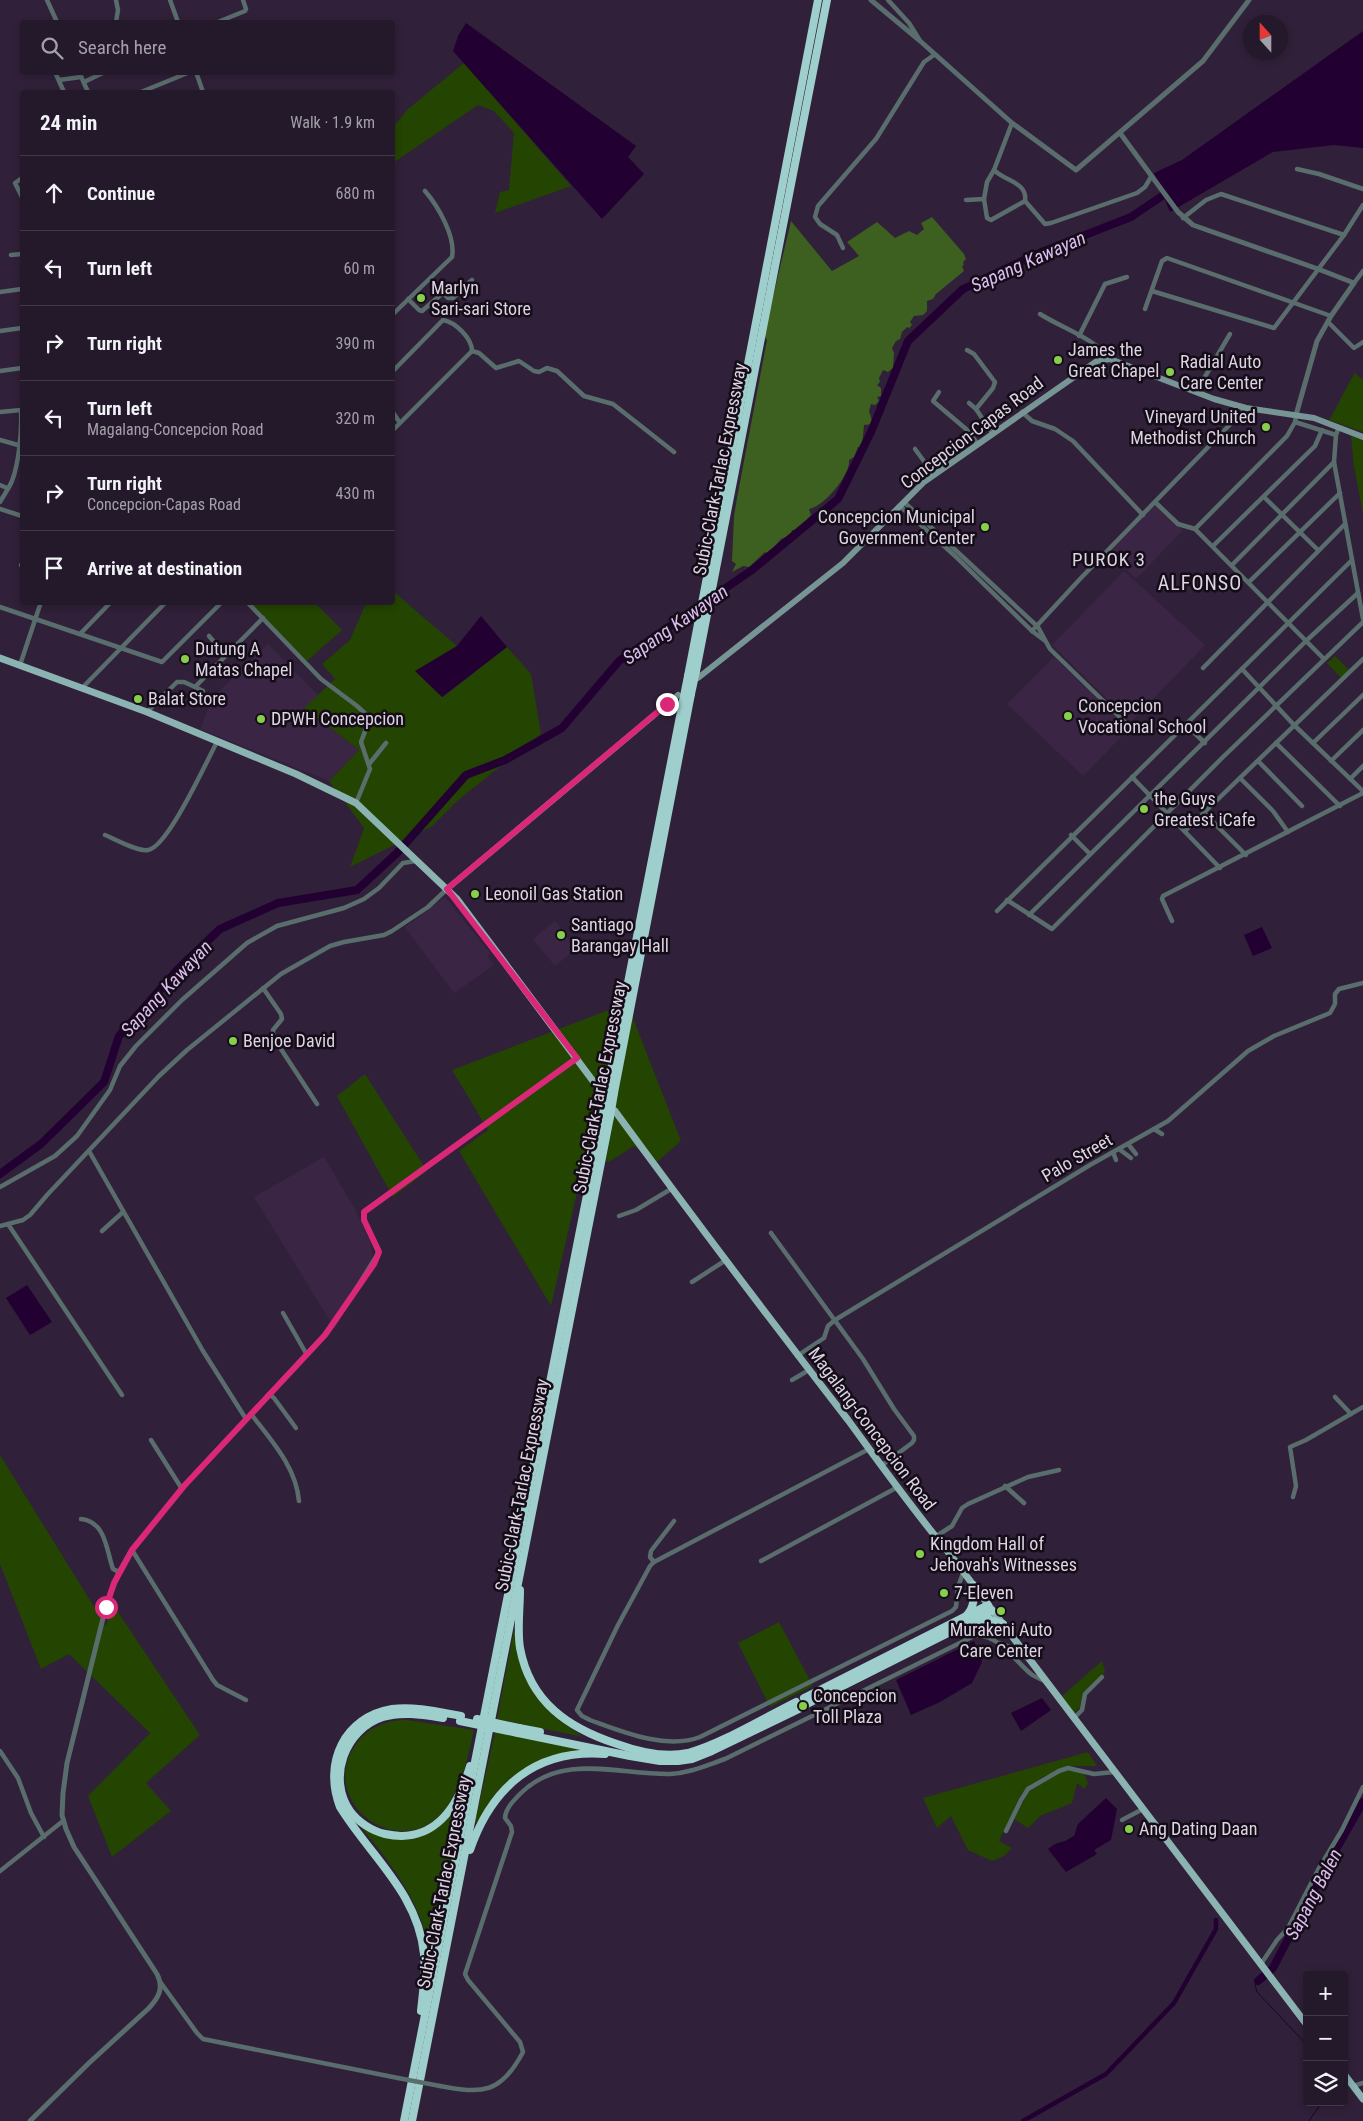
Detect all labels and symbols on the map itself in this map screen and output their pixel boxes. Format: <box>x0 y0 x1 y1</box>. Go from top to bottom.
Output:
north arrow <box>1243 15 1288 60</box>
water label: Sapang Kawayan <box>967 226 1089 297</box>
place label: Marlyn Sari-sari Store <box>431 277 531 319</box>
marker: Marlyn Sari-sari Store <box>415 292 427 304</box>
place label: James the Great Chapel <box>1068 339 1159 381</box>
place label: Radial Auto Care Center <box>1180 351 1264 393</box>
marker: James the Great Chapel <box>1052 354 1064 366</box>
street label: Subic-Clark-Tarlac Expressway <box>689 360 751 577</box>
marker: Radial Auto Care Center <box>1164 366 1176 378</box>
street label: Concepcion-Capas Road <box>896 372 1047 493</box>
place label: Vineyard United Methodist Church <box>1130 406 1256 448</box>
marker: Vineyard United Methodist Church <box>1260 421 1272 433</box>
place label: Concepcion Municipal Government Center <box>818 506 976 548</box>
marker: Concepcion Municipal Government Center <box>979 521 991 533</box>
district label: PUROK 3 <box>1072 548 1146 571</box>
district label: ALFONSO <box>1158 571 1242 595</box>
water label: Sapang Kawayan <box>618 580 732 669</box>
place label: Dutung A Matas Chapel <box>195 638 292 680</box>
marker: Dutung A Matas Chapel <box>179 653 191 665</box>
place label: Balat Store <box>148 688 226 709</box>
marker: Balat Store <box>132 693 144 705</box>
route end <box>656 693 679 716</box>
place label: Concepcion Vocational School <box>1078 695 1206 737</box>
place label: DPWH Concepcion <box>271 708 404 729</box>
marker: Concepcion Vocational School <box>1062 710 1074 722</box>
marker: DPWH Concepcion <box>255 713 267 725</box>
place label: the Guys Greatest iCafe <box>1154 788 1255 830</box>
marker: the Guys Greatest iCafe <box>1138 803 1150 815</box>
place label: Leonoil Gas Station <box>485 883 623 904</box>
marker: Leonoil Gas Station <box>469 888 481 900</box>
place label: Santiago Barangay Hall <box>571 914 669 956</box>
marker: Santiago Barangay Hall <box>555 929 567 941</box>
water label: Sapang Kawayan <box>116 935 217 1041</box>
street label: Subic-Clark-Tarlac Expressway <box>569 978 631 1195</box>
place label: Benjoe David <box>243 1030 335 1051</box>
marker: Benjoe David <box>227 1035 239 1047</box>
street label: Palo Street <box>1038 1129 1116 1186</box>
street label: Magalang-Concepcion Road <box>804 1343 941 1514</box>
street label: Subic-Clark-Tarlac Expressway <box>491 1376 553 1593</box>
place label: Kingdom Hall of Jehovah's Witnesses <box>930 1533 1077 1575</box>
marker: Kingdom Hall of Jehovah's Witnesses <box>914 1548 926 1560</box>
place label: 7-Eleven <box>954 1582 1014 1603</box>
marker: 7-Eleven <box>938 1587 950 1599</box>
route start <box>95 1596 118 1619</box>
marker: Murakeni Auto Care Center <box>995 1605 1007 1617</box>
place label: Murakeni Auto Care Center <box>950 1619 1052 1661</box>
place label: Concepcion Toll Plaza <box>813 1685 897 1727</box>
marker: Concepcion Toll Plaza <box>797 1700 809 1712</box>
street label: Subic-Clark-Tarlac Expressway <box>413 1773 475 1990</box>
place label: Ang Dating Daan <box>1139 1818 1257 1839</box>
marker: Ang Dating Daan <box>1123 1823 1135 1835</box>
water label: Sapang Balen <box>1280 1845 1347 1943</box>

